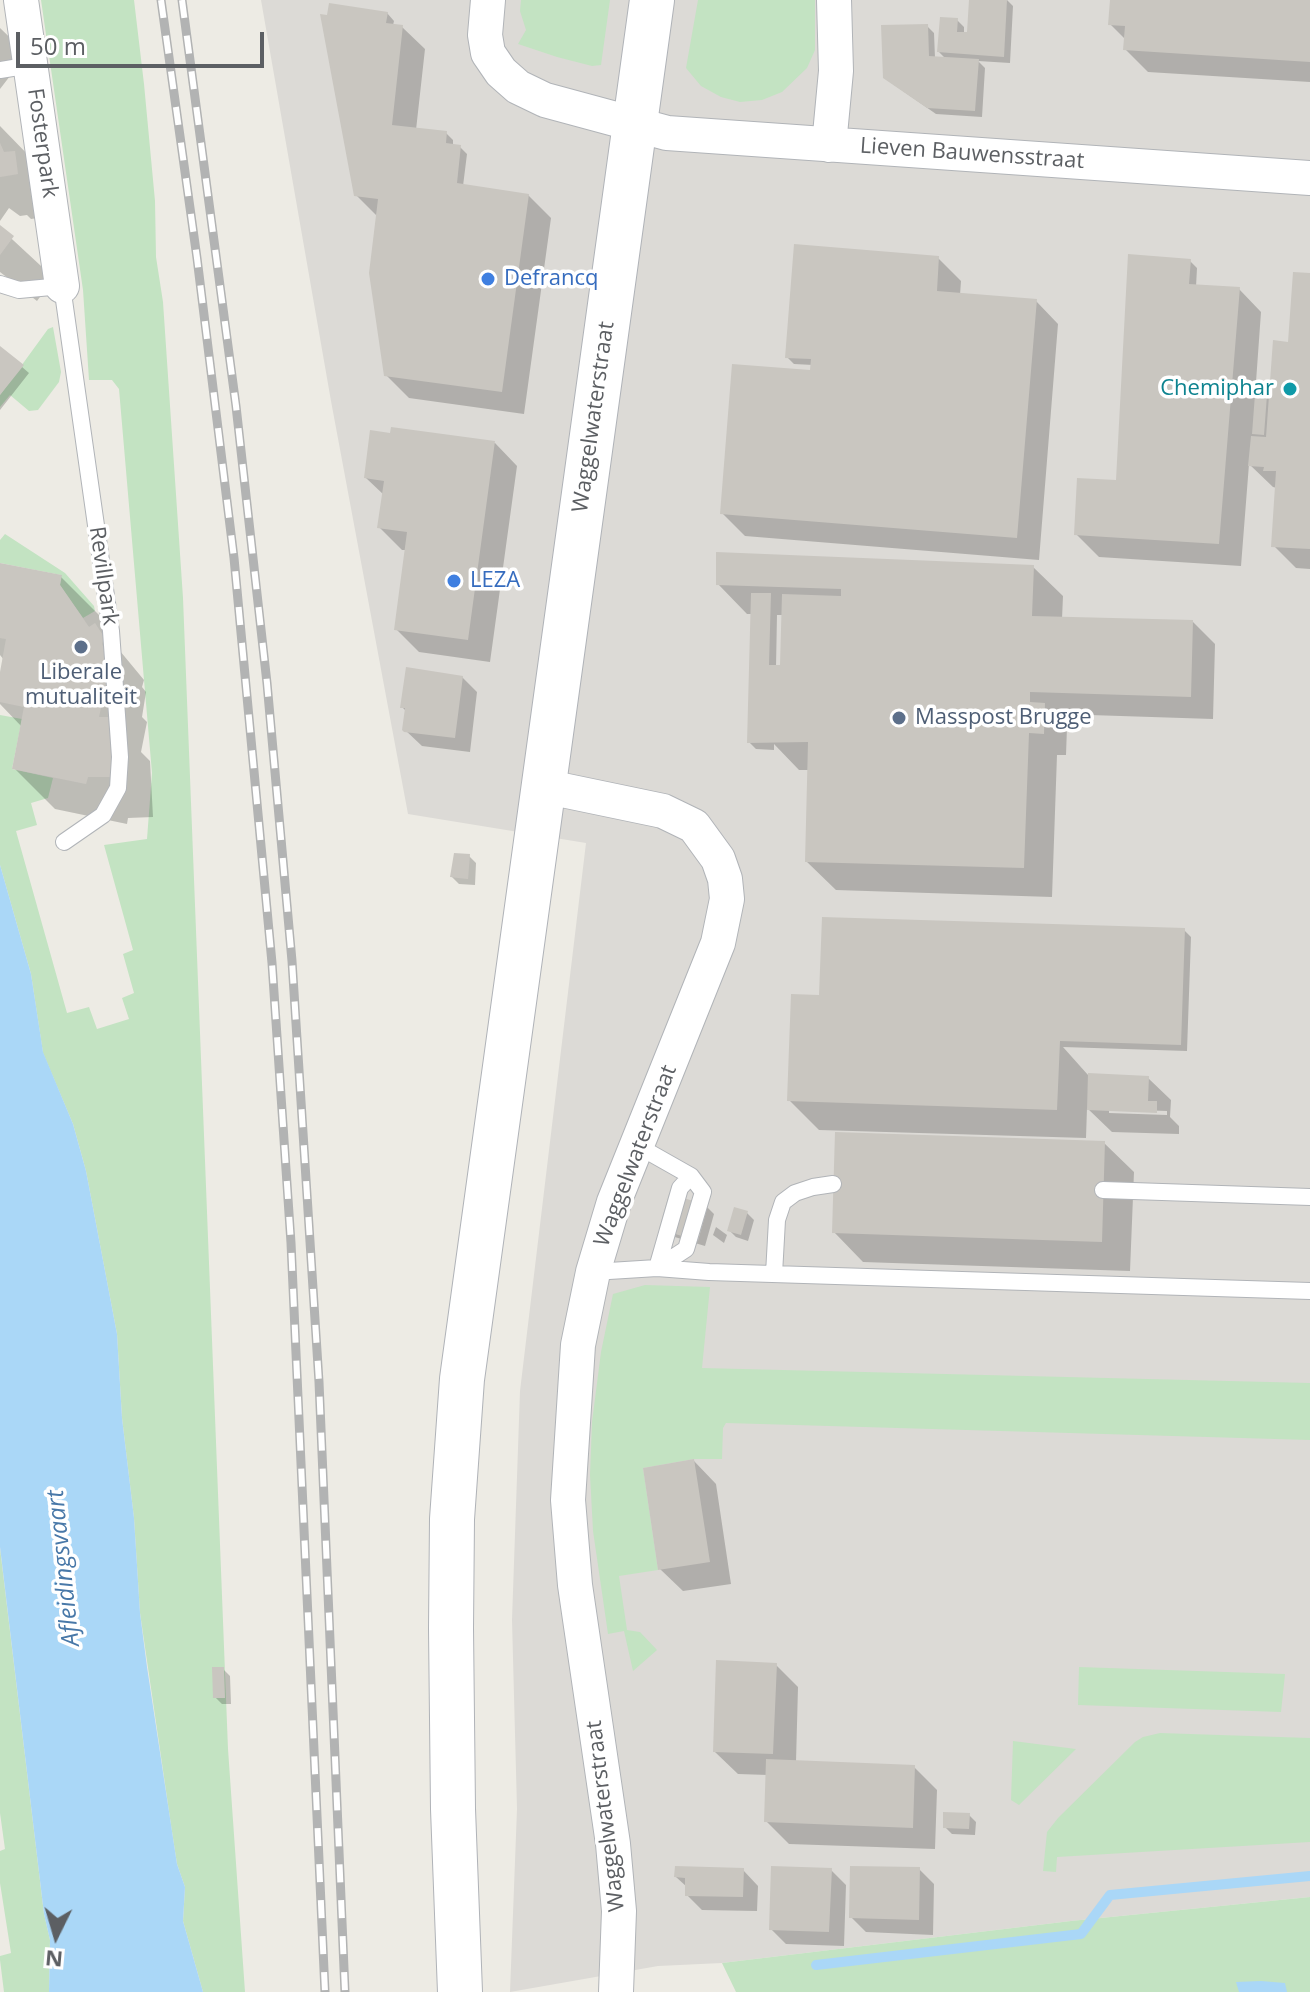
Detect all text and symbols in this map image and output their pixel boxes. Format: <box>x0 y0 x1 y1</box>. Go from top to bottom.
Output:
scale bar <box>20 16 268 66</box>
text: 50 m <box>30 29 86 62</box>
street label: Fosterpark <box>21 86 63 200</box>
street label: Lieven Bauwensstraat <box>859 133 1085 175</box>
place label: Defrancq <box>504 266 598 292</box>
marker: Defrancq <box>479 270 497 288</box>
street label: Waggelwaterstraat <box>568 320 620 514</box>
place label: Chemiphar <box>1160 376 1274 402</box>
marker: Chemiphar <box>1281 380 1299 398</box>
street label: Revillpark <box>83 525 123 627</box>
place label: LEZA <box>470 568 520 594</box>
marker: LEZA <box>445 572 463 590</box>
marker: Liberale mutualiteit <box>72 638 90 656</box>
place label: Liberale mutualiteit <box>25 660 137 712</box>
place label: Masspost Brugge <box>915 705 1092 731</box>
marker: Masspost Brugge <box>890 709 908 727</box>
street label: Waggelwaterstraat <box>589 1061 683 1251</box>
water label: Afleidingsvaart <box>41 1488 87 1648</box>
street label: Waggelwaterstraat <box>581 1719 631 1913</box>
north arrow <box>16 1896 96 1976</box>
text: N <box>44 1944 64 1976</box>

